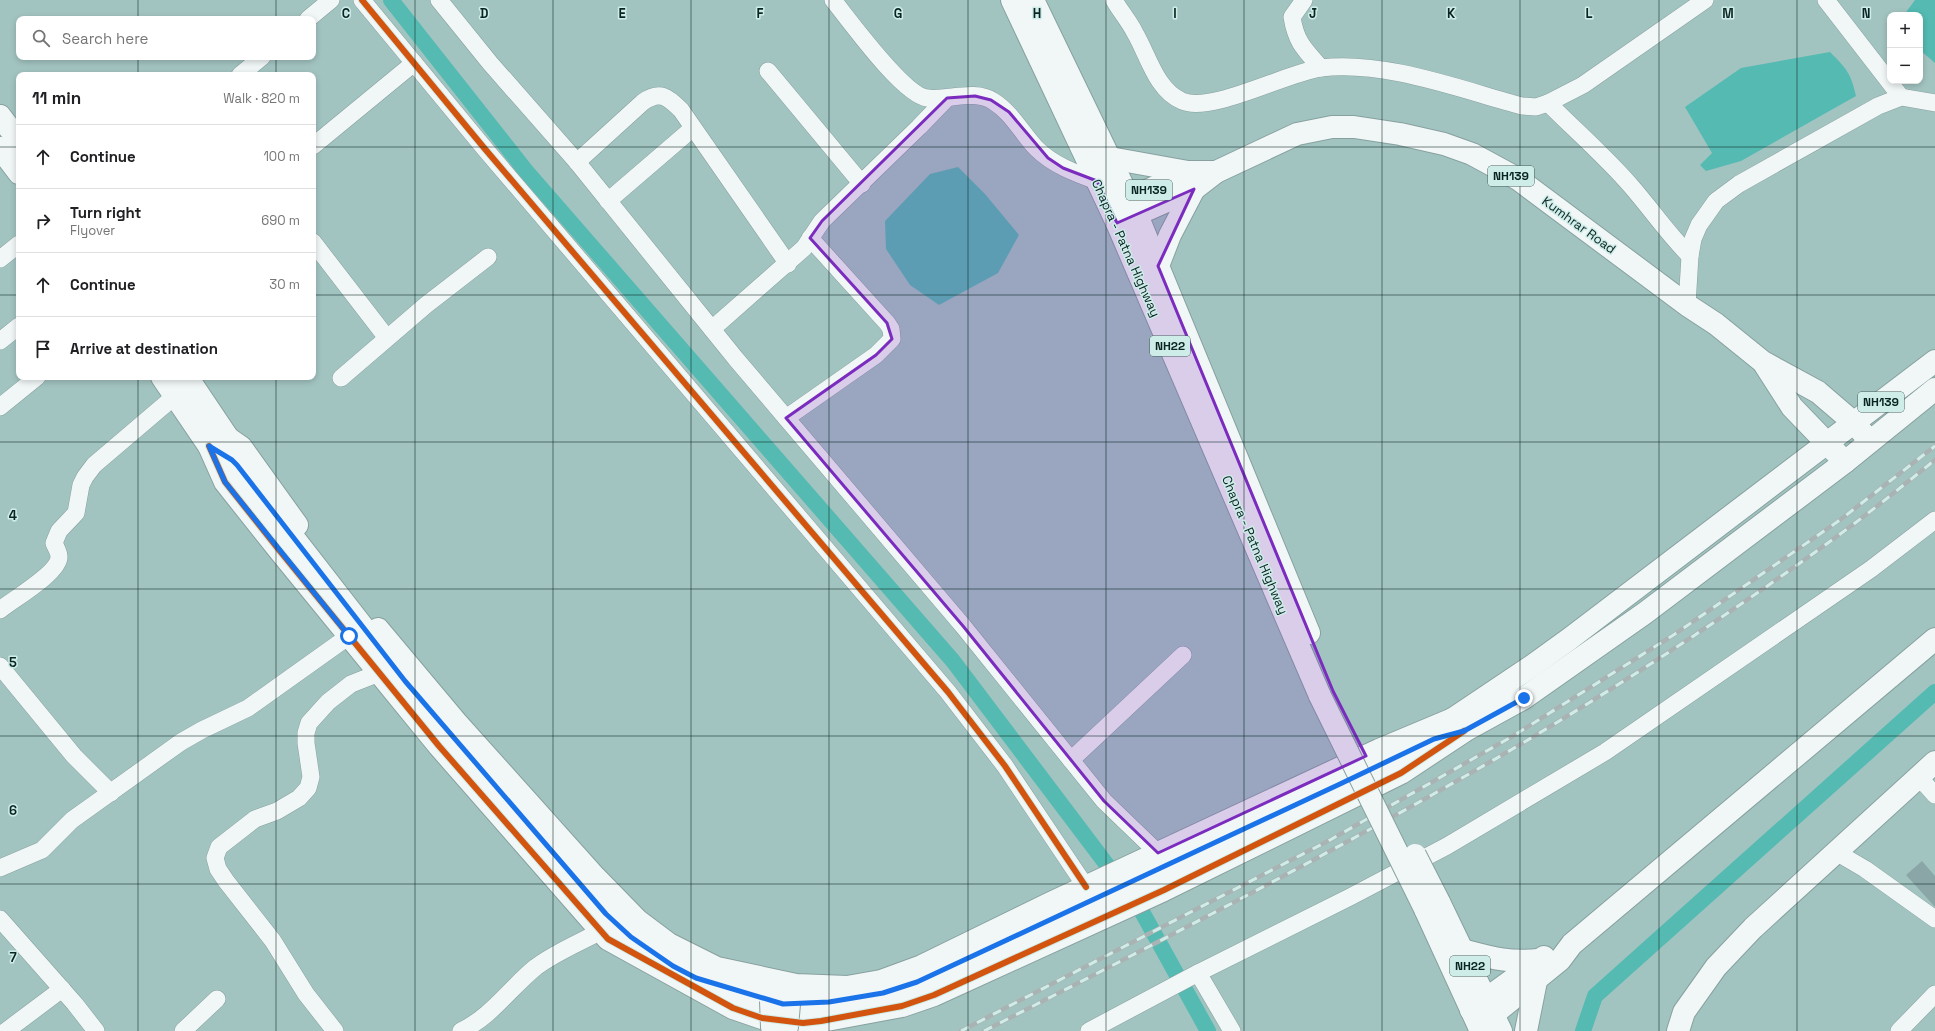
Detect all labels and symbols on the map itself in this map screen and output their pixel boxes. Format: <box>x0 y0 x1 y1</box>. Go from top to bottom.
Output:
text: C <box>342 5 350 22</box>
text: D <box>480 5 489 22</box>
text: E <box>618 5 626 22</box>
text: F <box>757 5 764 22</box>
text: G <box>894 5 902 22</box>
text: H <box>1033 5 1041 22</box>
text: I <box>1173 5 1177 22</box>
text: J <box>1309 5 1317 22</box>
text: K <box>1447 5 1456 22</box>
text: L <box>1585 5 1593 22</box>
text: M <box>1722 5 1734 22</box>
text: N <box>1862 5 1870 22</box>
road number: NH139 <box>1488 166 1534 186</box>
street label: Chapra - Patna Highway <box>1088 176 1164 320</box>
road number: NH139 <box>1126 180 1172 200</box>
street label: Kumhrar Road <box>1539 192 1619 258</box>
road number: NH22 <box>1150 336 1190 356</box>
road number: NH139 <box>1858 392 1904 412</box>
street label: Chapra - Patna Highway <box>1218 473 1292 617</box>
text: 4 <box>9 507 17 524</box>
route start <box>340 627 358 645</box>
text: 5 <box>9 654 17 671</box>
route end <box>1515 689 1533 707</box>
text: 6 <box>9 802 17 819</box>
text: 7 <box>9 949 17 966</box>
road number: NH22 <box>1450 956 1490 976</box>

